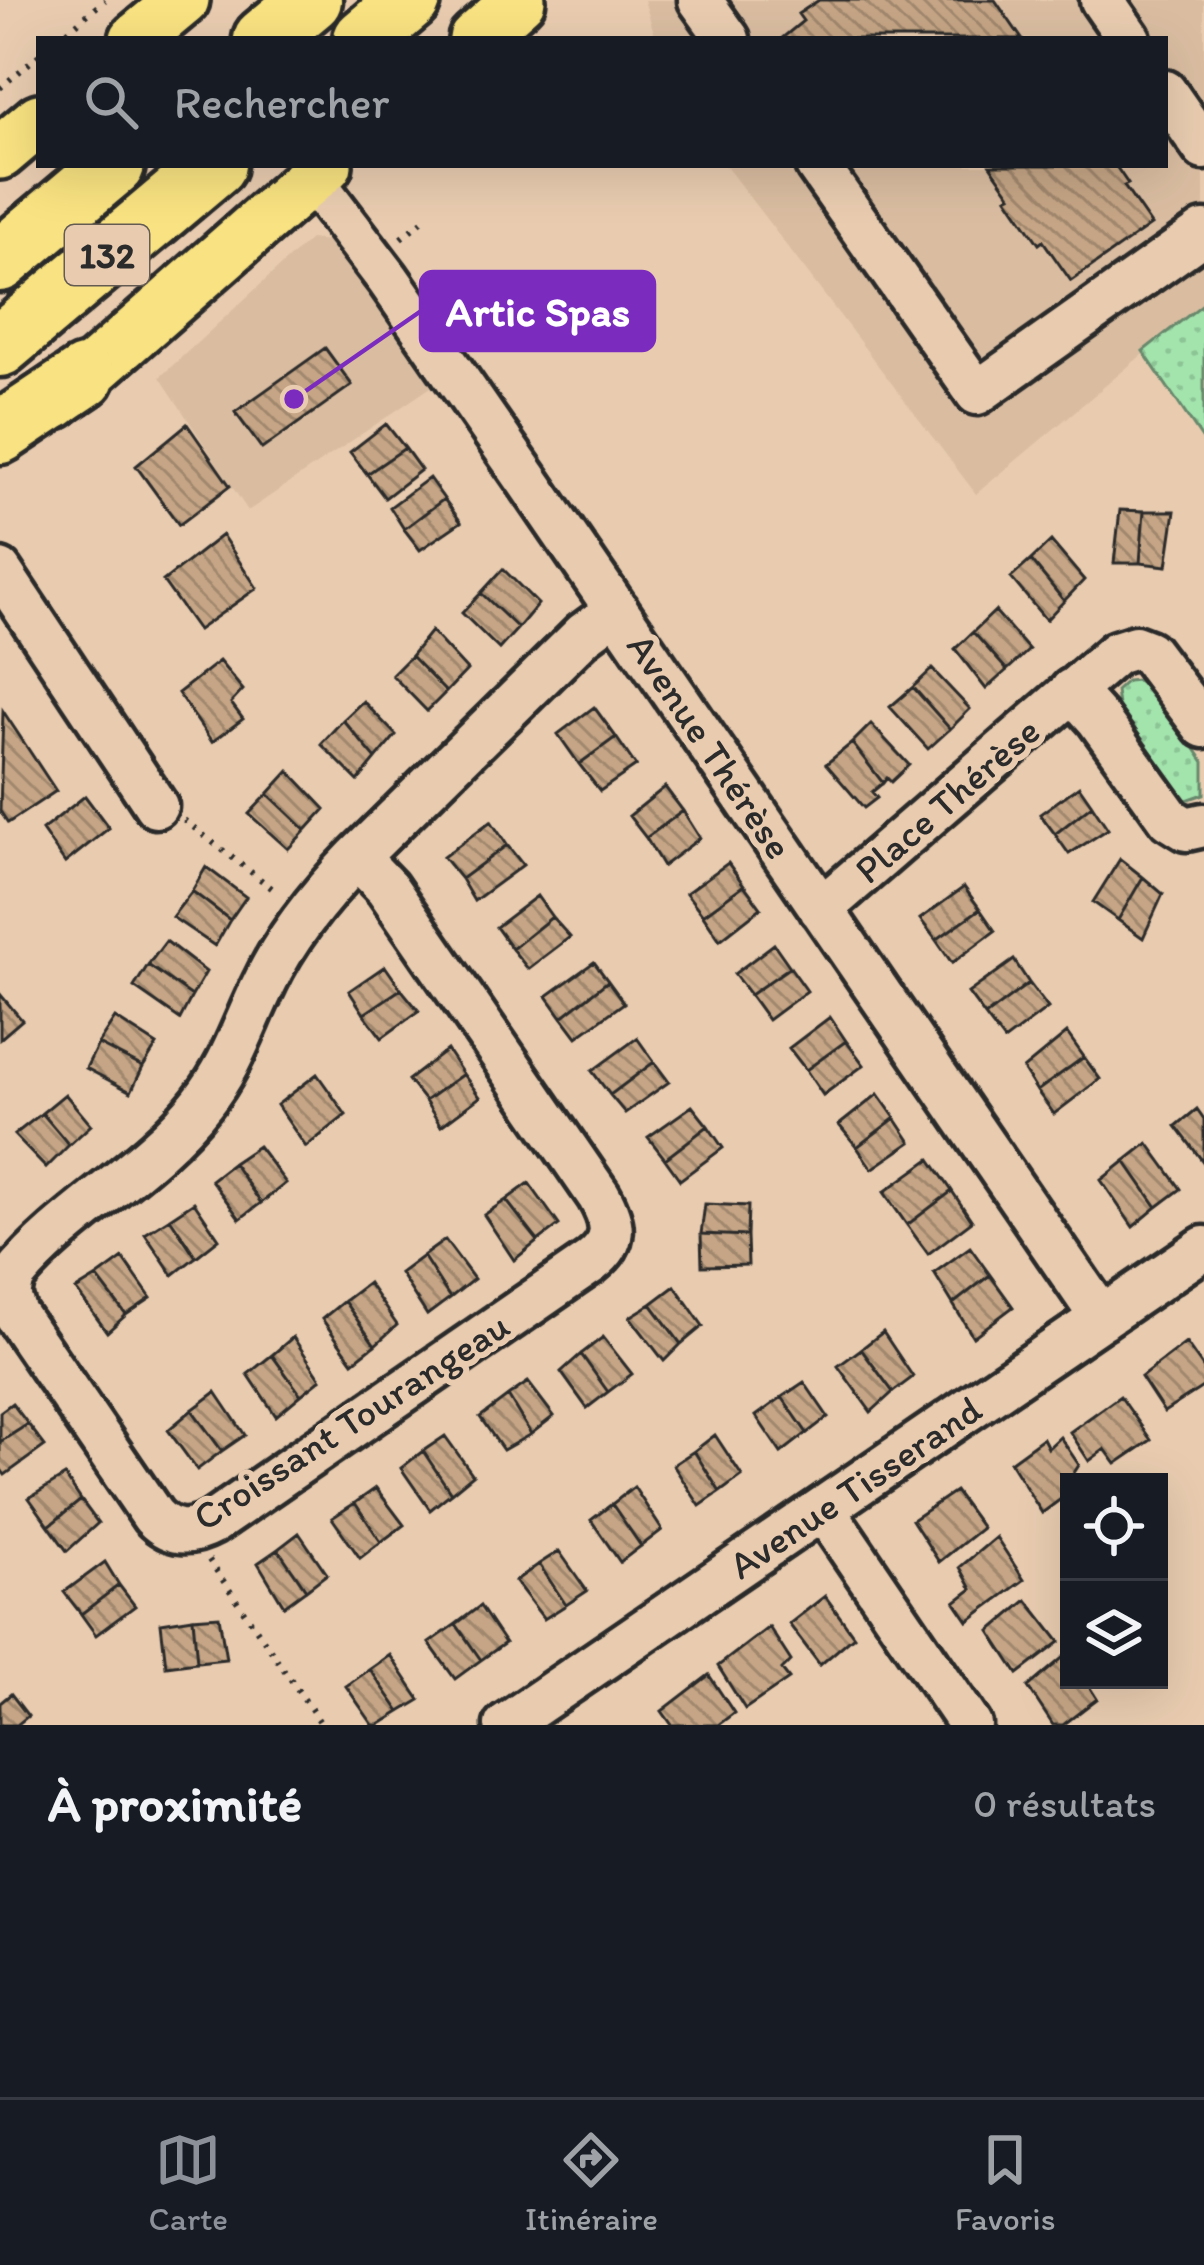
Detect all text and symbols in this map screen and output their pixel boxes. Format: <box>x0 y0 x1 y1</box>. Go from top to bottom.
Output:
search box <box>36 36 1168 168</box>
icon: search <box>78 69 144 135</box>
text: Rechercher <box>174 75 389 129</box>
road number: 132 <box>65 225 149 285</box>
callout: Artic Spas <box>421 272 654 350</box>
text: Artic Spas <box>446 286 630 337</box>
street label: Avenue Thérèse <box>617 624 803 868</box>
street label: Place Thérèse <box>845 707 1049 893</box>
street label: Croissant Tourangeau <box>184 1301 518 1541</box>
street label: Avenue Tisserand <box>720 1385 991 1589</box>
map controls <box>1060 1473 1168 1689</box>
button: locate <box>1060 1473 1168 1581</box>
button: layers <box>1060 1581 1168 1689</box>
text: À proximité <box>48 1773 302 1834</box>
text: 0 résultats <box>973 1780 1156 1827</box>
tab: Carte <box>148 2127 228 2238</box>
tab: Itinéraire <box>525 2127 658 2238</box>
tab: Favoris <box>955 2127 1056 2238</box>

